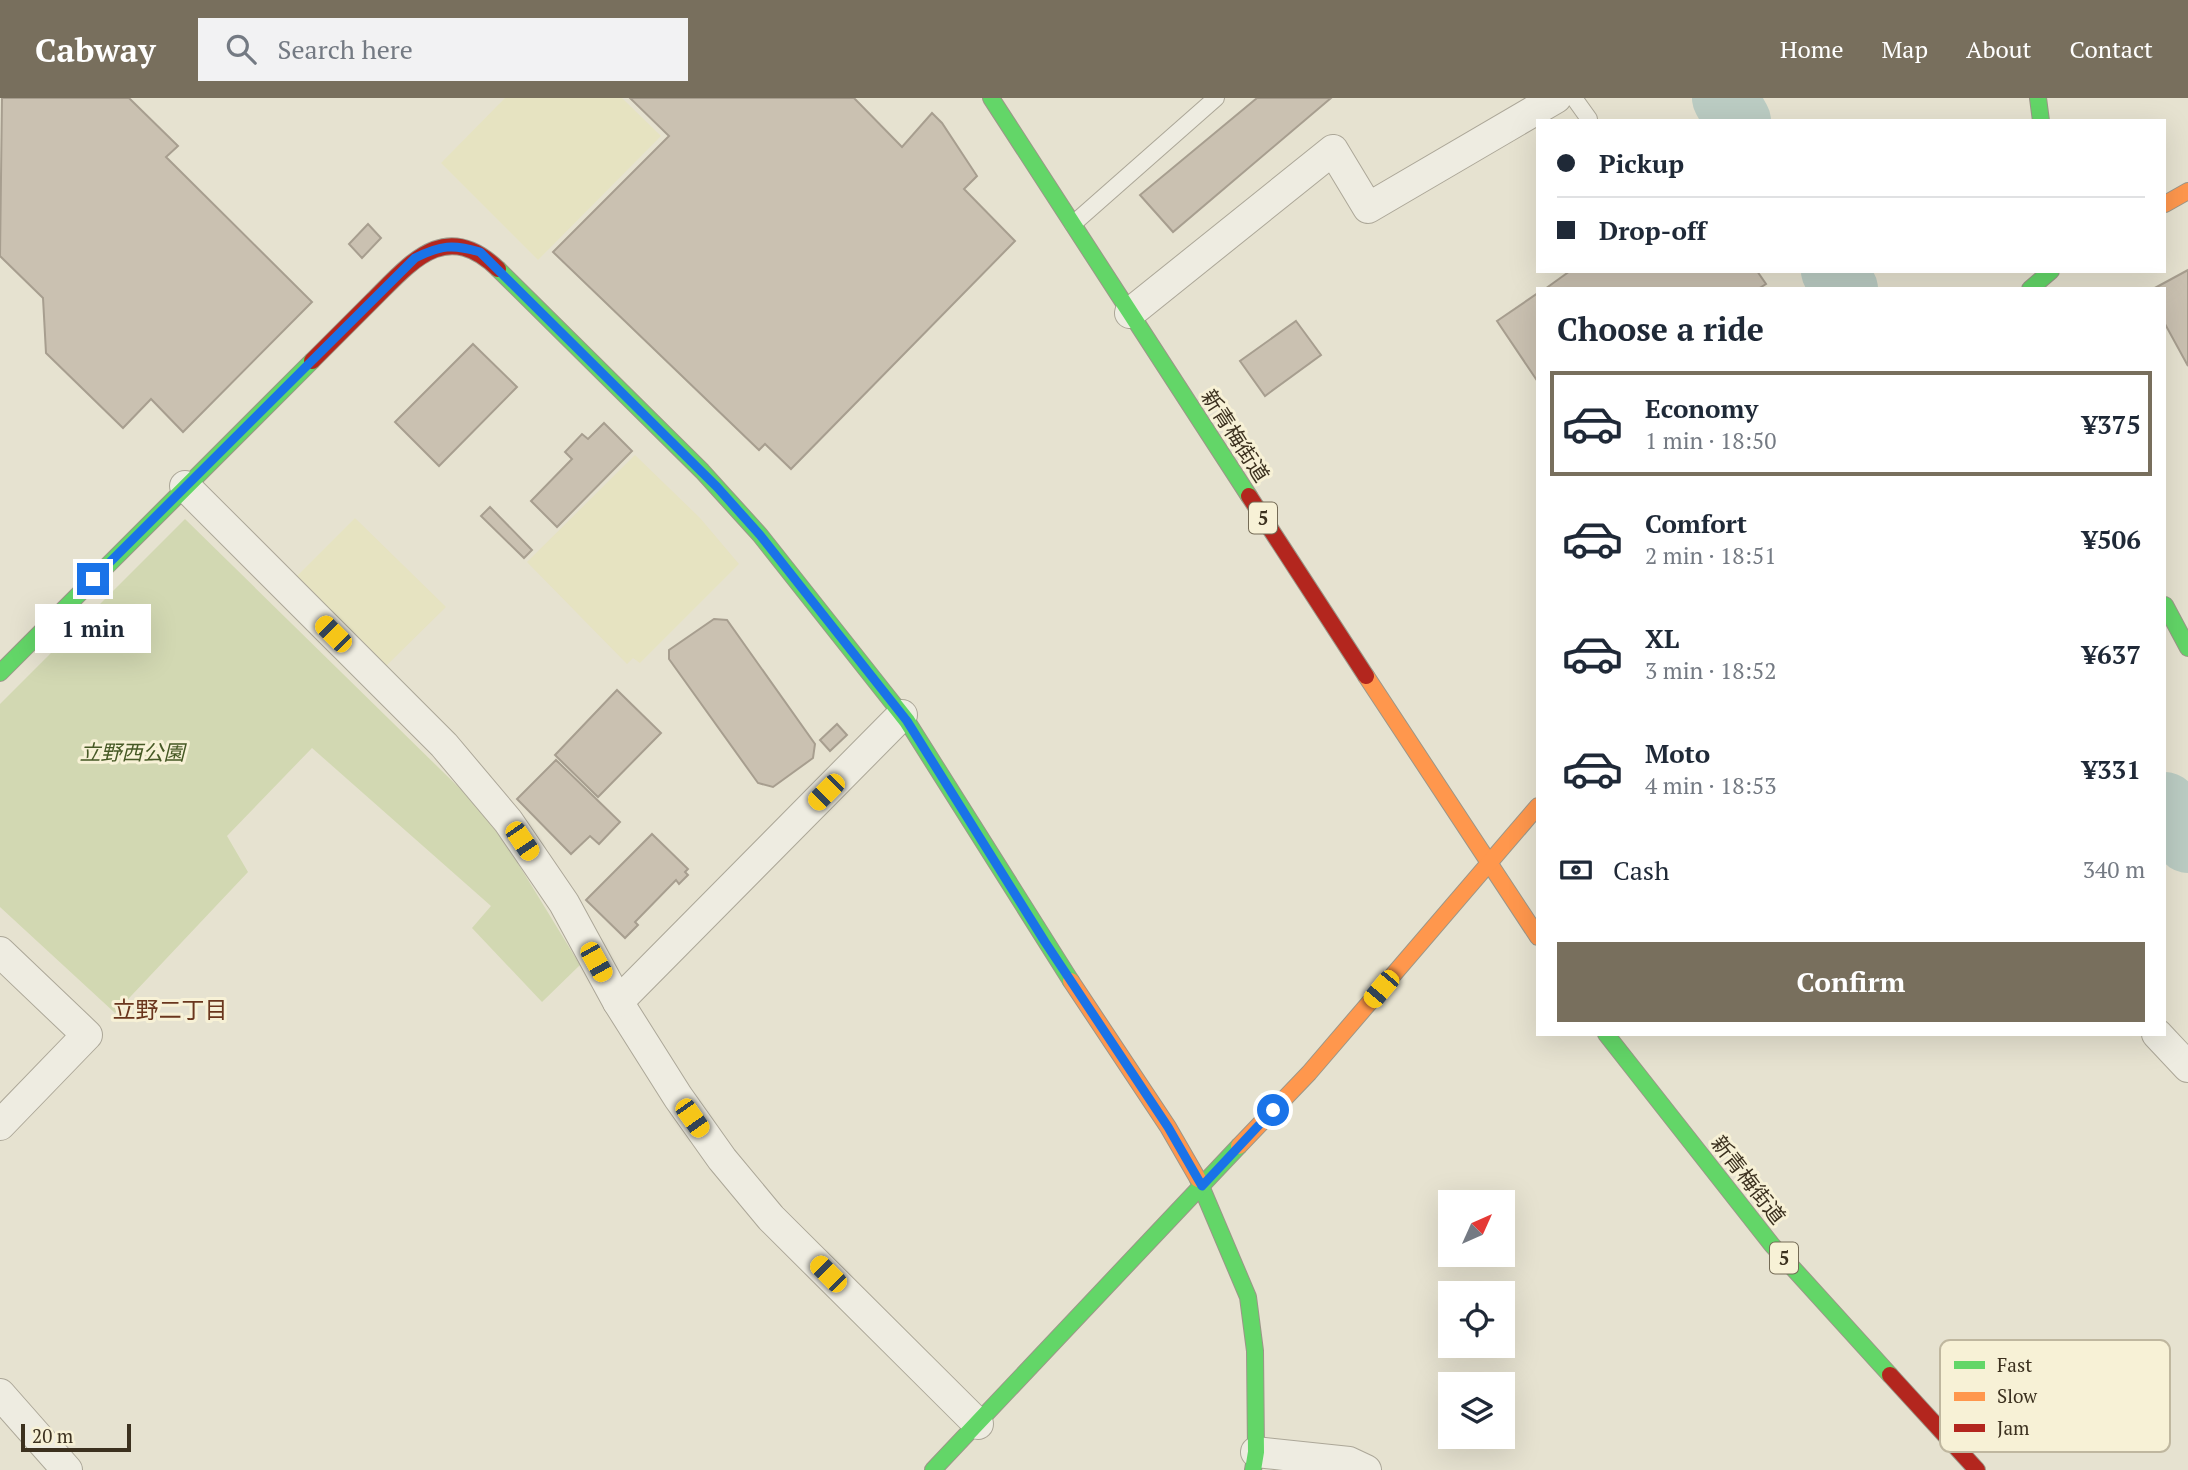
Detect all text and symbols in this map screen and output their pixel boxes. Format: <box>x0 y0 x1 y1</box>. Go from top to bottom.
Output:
search box <box>198 18 688 81</box>
text: Cabway <box>35 28 156 71</box>
icon: search <box>222 30 260 68</box>
text: Search here <box>278 32 413 66</box>
text: Home <box>1780 33 1844 65</box>
text: Map <box>1882 33 1928 65</box>
text: About <box>1966 33 2032 65</box>
text: Contact <box>2070 33 2153 65</box>
text: Pickup <box>1599 146 1684 180</box>
text: Drop-off <box>1599 213 1706 247</box>
text: Choose a ride <box>1557 308 1764 350</box>
street label: 新青梅街道 <box>1196 384 1276 487</box>
text: Economy <box>1645 391 1758 425</box>
icon: car <box>1561 392 1624 455</box>
text: ¥375 <box>2082 407 2141 441</box>
text: 1 min · 18:50 <box>1645 425 1777 456</box>
road number: 5 <box>1249 502 1277 534</box>
text: Comfort <box>1645 506 1747 540</box>
icon: car <box>1561 507 1624 570</box>
text: ¥506 <box>2082 522 2141 556</box>
text: 2 min · 18:51 <box>1645 540 1777 571</box>
route end <box>77 563 109 595</box>
callout: 1 min <box>35 603 151 652</box>
car <box>311 612 356 656</box>
text: 1 min <box>62 613 124 644</box>
text: XL <box>1645 621 1679 655</box>
icon: car <box>1561 622 1624 685</box>
text: ¥637 <box>2082 637 2141 671</box>
text: 3 min · 18:52 <box>1645 655 1777 686</box>
text: Moto <box>1645 736 1710 770</box>
icon: car <box>1561 737 1624 800</box>
park label: 立野西公園 <box>80 738 187 766</box>
text: ¥331 <box>2082 752 2141 786</box>
car <box>804 770 849 814</box>
text: 4 min · 18:53 <box>1645 770 1777 801</box>
car <box>502 818 543 864</box>
icon: cash <box>1557 851 1595 889</box>
text: Cash <box>1613 853 1669 887</box>
text: 340 m <box>2083 854 2145 885</box>
car <box>577 939 616 985</box>
button: Confirm <box>1557 942 2145 1022</box>
car <box>1360 966 1403 1012</box>
district label: 立野二丁目 <box>113 994 228 1025</box>
route start <box>1257 1094 1289 1126</box>
car <box>672 1095 713 1141</box>
street label: 新青梅街道 <box>1705 1129 1792 1229</box>
north arrow <box>1438 1190 1516 1267</box>
map controls <box>1438 1190 1515 1449</box>
road number: 5 <box>1770 1242 1798 1274</box>
car <box>806 1252 851 1296</box>
button: locate <box>1438 1281 1515 1358</box>
legend <box>1940 1340 2170 1452</box>
text: Fast <box>1997 1352 2032 1377</box>
button: layers <box>1438 1372 1515 1449</box>
text: Slow <box>1997 1383 2038 1408</box>
text: Jam <box>1997 1415 2030 1440</box>
scale bar <box>21 1421 131 1453</box>
text: 20 m <box>32 1423 73 1448</box>

